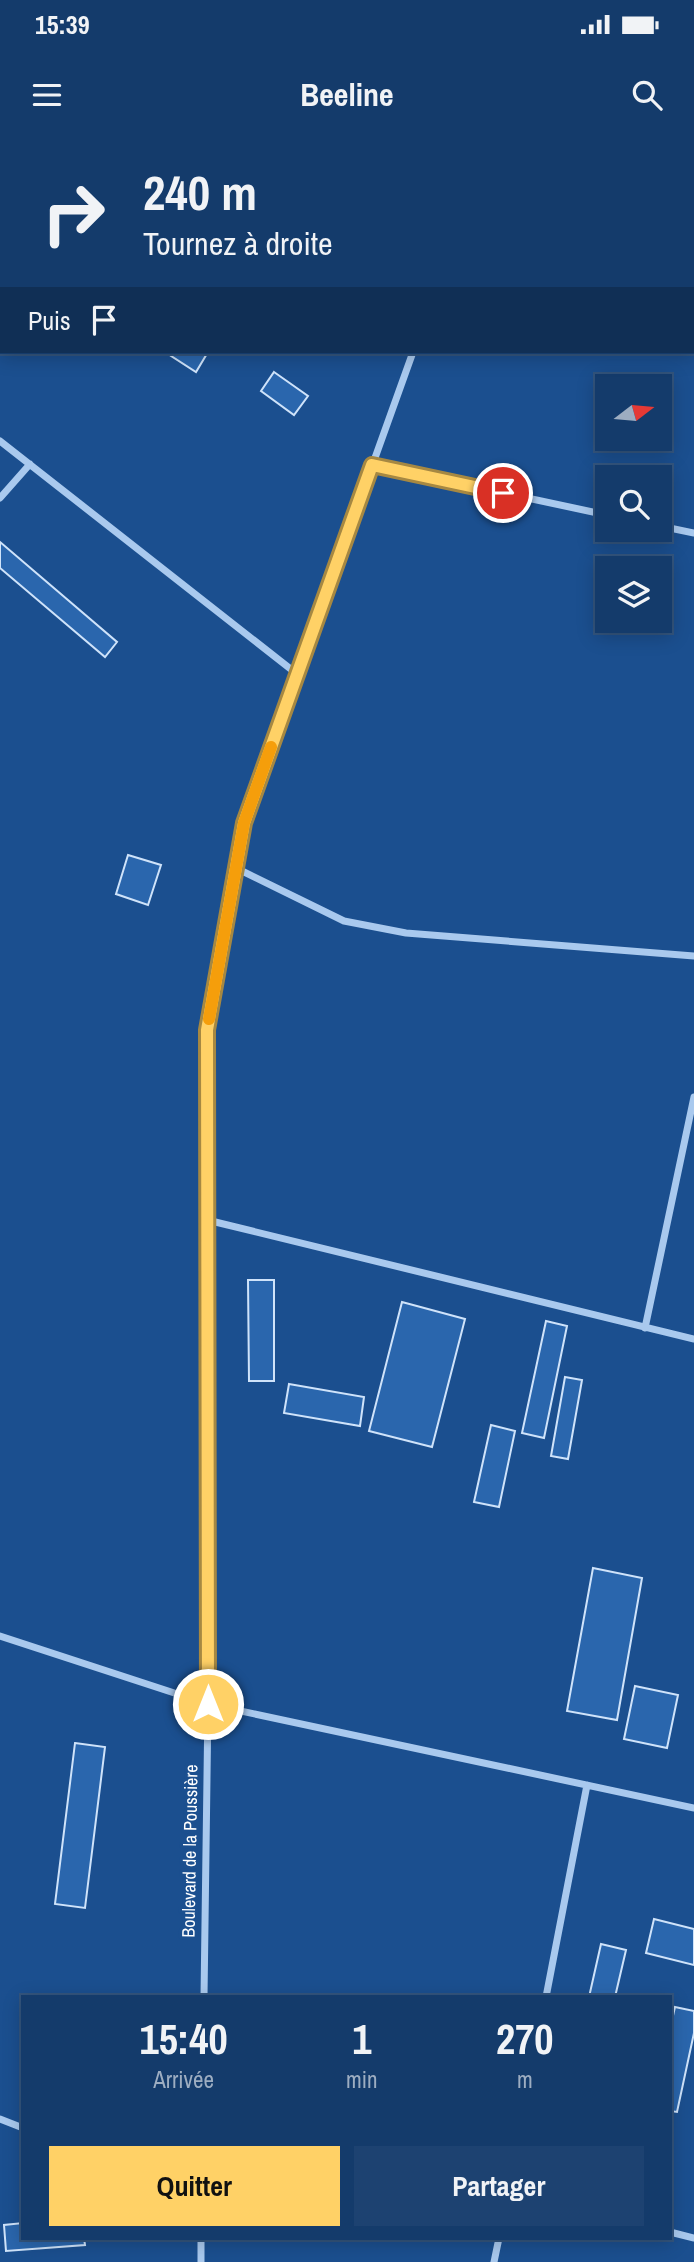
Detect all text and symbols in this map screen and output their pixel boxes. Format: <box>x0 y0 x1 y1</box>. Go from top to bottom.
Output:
text: 15:39 <box>35 7 90 42</box>
text: Beeline <box>300 73 394 116</box>
icon: menu <box>28 76 66 114</box>
icon: search <box>628 76 666 114</box>
text: 240 m <box>143 159 257 225</box>
icon: right <box>28 168 119 259</box>
text: Tournez à droite <box>143 222 333 265</box>
icon: arrive <box>85 301 123 339</box>
text: Puis <box>28 303 71 338</box>
north arrow <box>595 374 672 452</box>
map controls <box>595 374 672 633</box>
pin <box>473 463 533 523</box>
button: search <box>595 465 672 542</box>
icon: arrive <box>484 474 522 512</box>
button: layers <box>595 556 672 633</box>
position arrow <box>171 1667 245 1741</box>
street label: Boulevard de la Poussière <box>175 1764 204 1938</box>
text: 15:40 <box>140 2011 228 2067</box>
text: 1 <box>352 2011 371 2067</box>
text: 270 <box>496 2011 554 2067</box>
text: Arrivée <box>153 2064 214 2095</box>
text: min <box>346 2064 378 2095</box>
text: m <box>517 2064 533 2095</box>
button: Quitter <box>49 2146 340 2226</box>
button: Partager <box>354 2146 644 2226</box>

